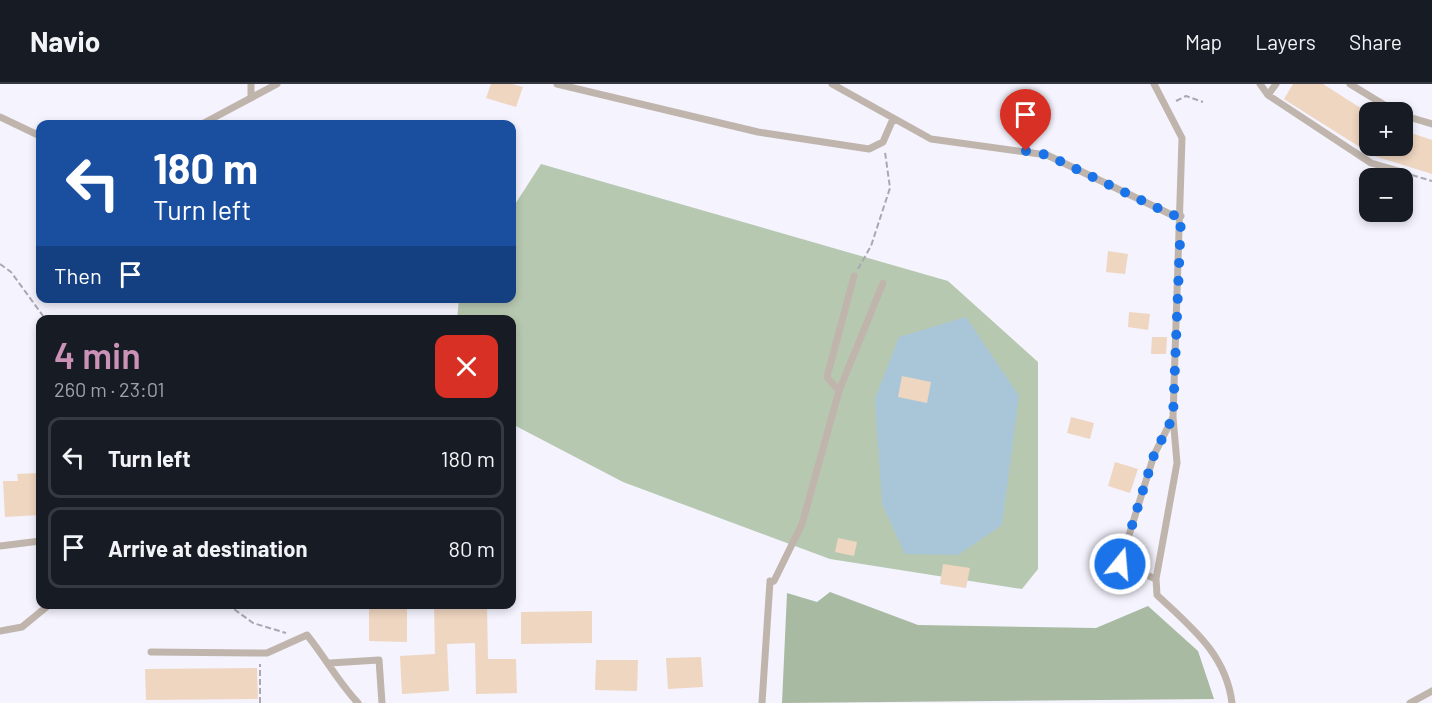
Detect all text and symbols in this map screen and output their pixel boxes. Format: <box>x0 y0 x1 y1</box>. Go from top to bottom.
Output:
text: Navio <box>30 24 100 58</box>
text: Map <box>1185 29 1222 54</box>
text: Layers <box>1255 29 1316 54</box>
text: Share <box>1349 29 1402 54</box>
pin <box>1000 89 1051 151</box>
icon: arrive <box>1009 98 1042 131</box>
map controls <box>1359 102 1413 222</box>
button: + <box>1359 102 1413 156</box>
text: 180 m <box>153 142 258 192</box>
icon: left <box>54 144 132 222</box>
button: − <box>1359 168 1413 222</box>
text: Turn left <box>153 193 251 225</box>
icon: arrive <box>114 258 147 291</box>
text: Then <box>54 262 102 288</box>
text: 4 min <box>54 333 141 376</box>
button: close <box>435 335 498 398</box>
text: 260 m · 23:01 <box>54 377 164 401</box>
icon: left <box>57 441 90 474</box>
text: Turn left <box>108 445 191 471</box>
text: 180 m <box>441 445 495 471</box>
icon: arrive <box>57 531 90 564</box>
position arrow <box>1088 532 1152 596</box>
text: Arrive at destination <box>108 535 307 561</box>
text: 80 m <box>449 535 495 561</box>

